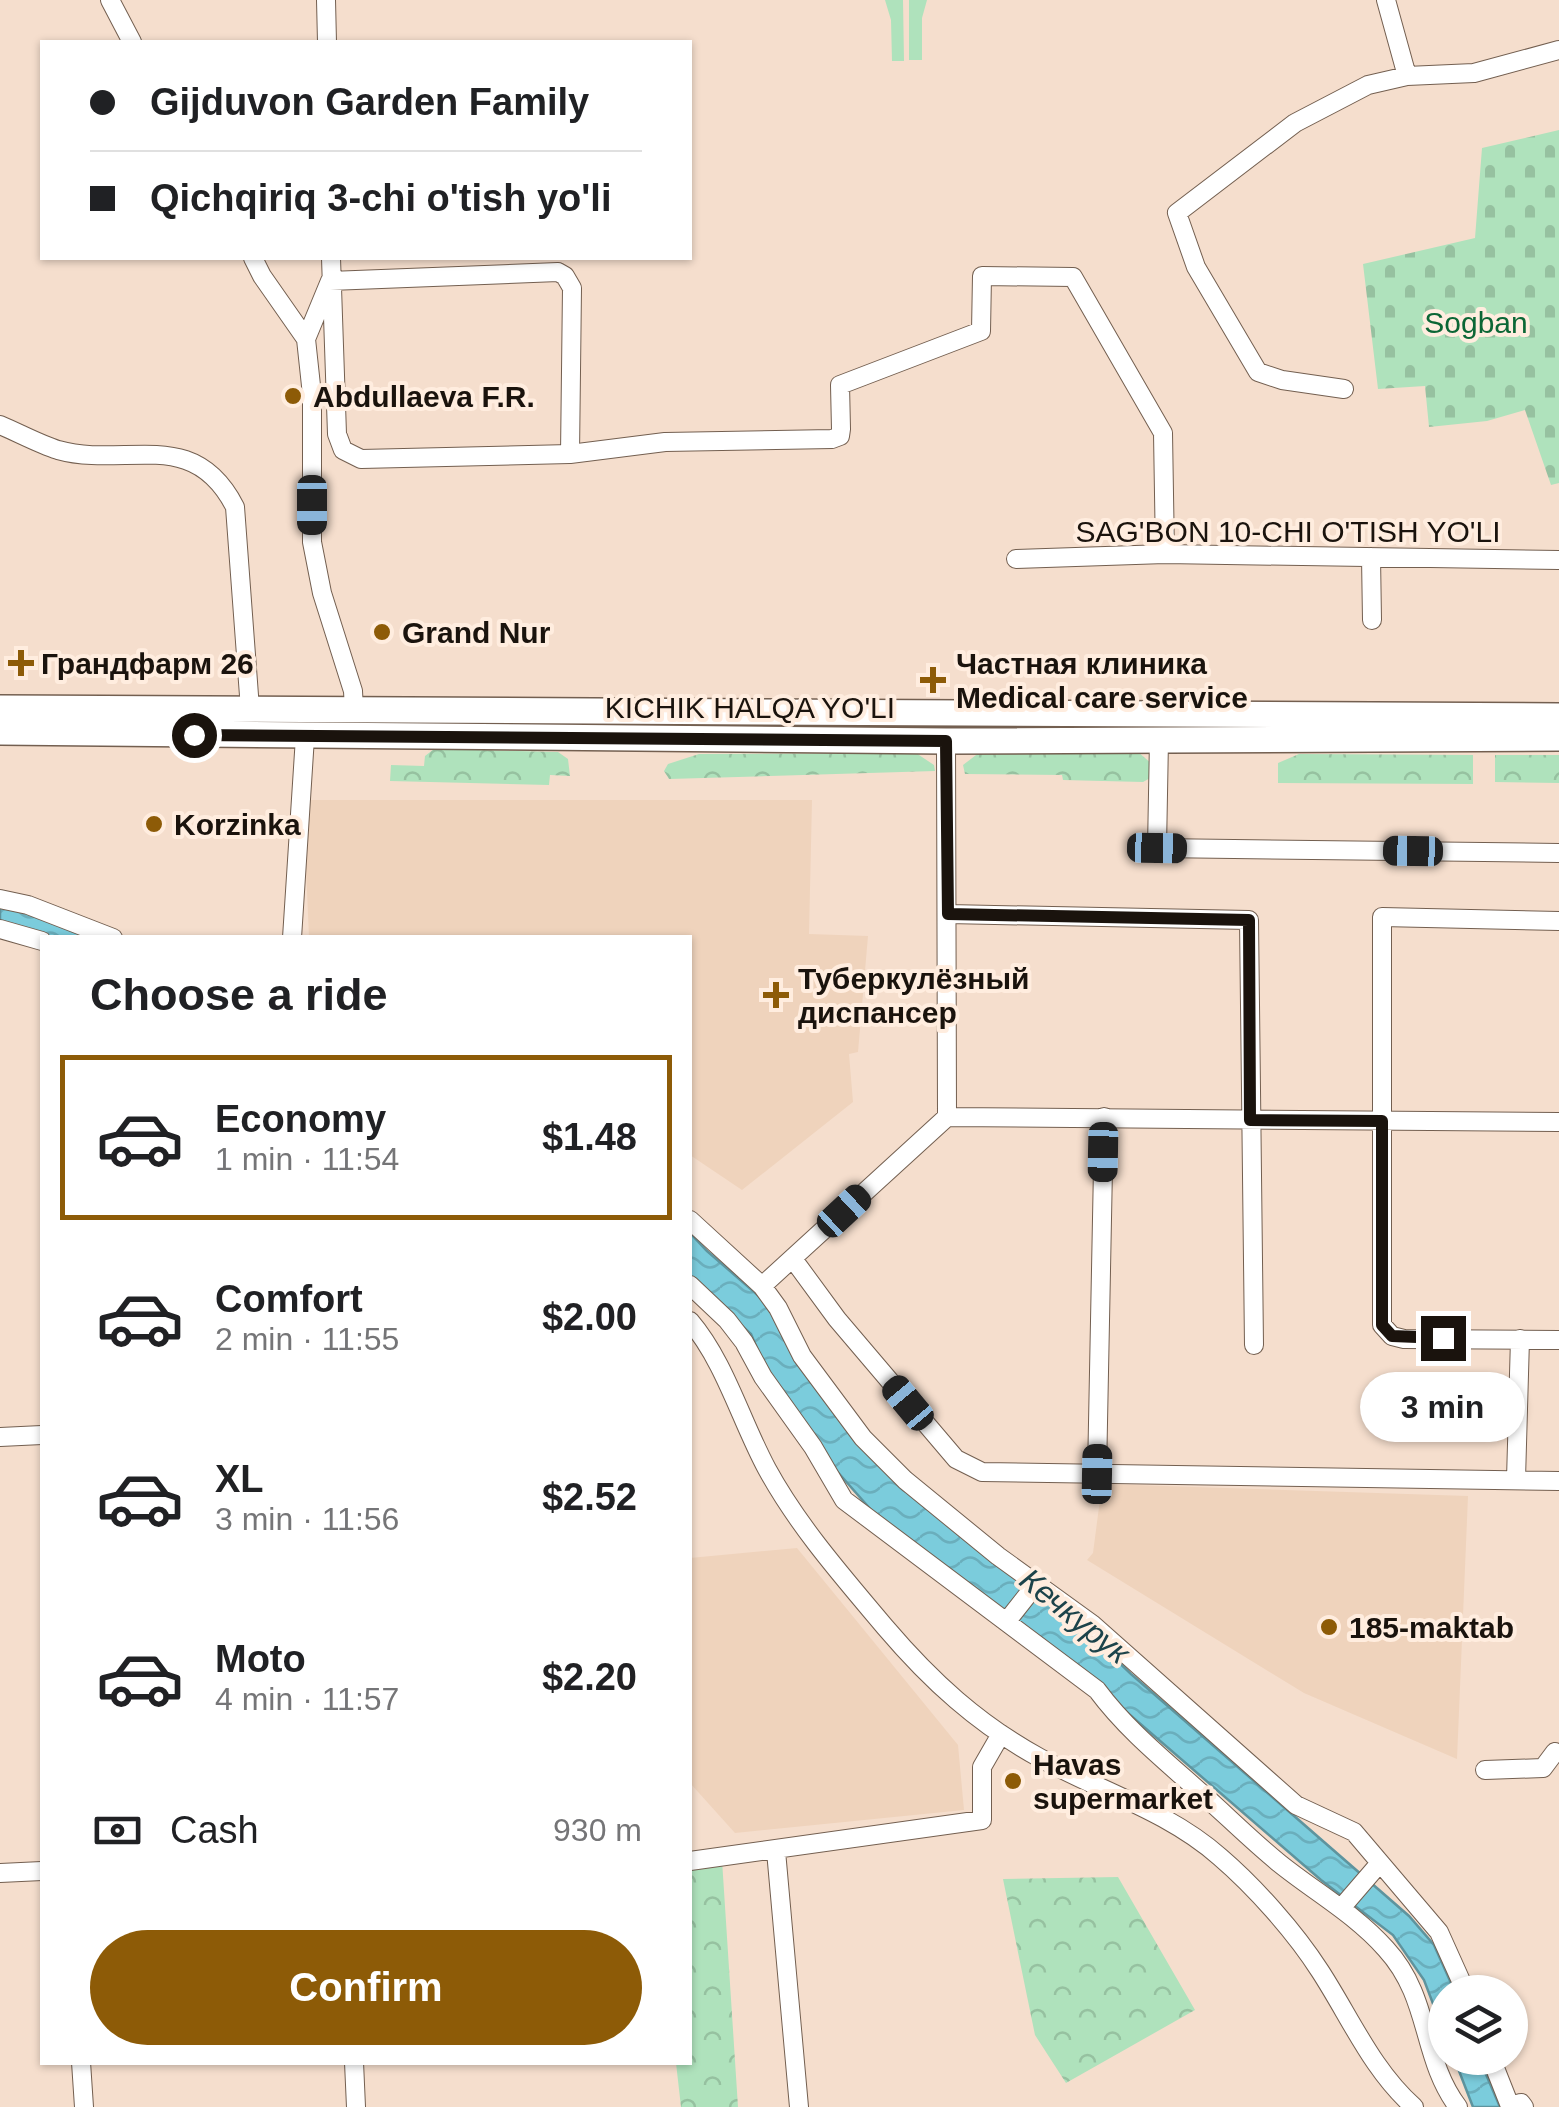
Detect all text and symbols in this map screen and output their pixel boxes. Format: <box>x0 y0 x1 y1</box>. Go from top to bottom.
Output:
text: Gijduvon Garden Family <box>150 81 589 123</box>
text: Qichqiriq 3-chi o'tish yo'li <box>150 177 611 219</box>
park label: Sogban <box>1424 306 1528 339</box>
place label: Abdullaeva F.R. <box>313 380 535 413</box>
marker: Abdullaeva F.R. <box>282 385 304 407</box>
car <box>297 475 327 535</box>
street label: SAG'BON 10-CHI O'TISH YO'LI <box>1075 515 1501 548</box>
place label: Grand Nur <box>402 616 551 649</box>
marker: Grand Nur <box>371 621 393 643</box>
place label: Грандфарм 26 <box>41 647 254 680</box>
place label: Частная клиника Medical care service <box>956 647 1248 714</box>
marker: Грандфарм 26 <box>10 652 32 674</box>
marker: Частная клиника Medical care service <box>920 667 946 693</box>
street label: KICHIK HALQA YO'LI <box>605 691 895 724</box>
route start <box>172 713 217 758</box>
place label: Korzinka <box>174 808 301 841</box>
marker: Korzinka <box>143 813 165 835</box>
car <box>1127 832 1187 864</box>
car <box>1383 835 1443 867</box>
place label: Туберкулёзный диспансер <box>798 962 1030 1029</box>
text: Choose a ride <box>90 969 388 1020</box>
marker: Туберкулёзный диспансер <box>763 982 789 1008</box>
icon: car <box>95 1093 185 1183</box>
text: Economy <box>215 1098 386 1140</box>
text: $1.48 <box>542 1116 637 1158</box>
car <box>1087 1122 1119 1182</box>
text: 1 min · 11:54 <box>215 1141 399 1177</box>
car <box>812 1180 876 1242</box>
icon: car <box>95 1273 185 1363</box>
text: Comfort <box>215 1278 363 1320</box>
text: $2.00 <box>542 1296 637 1338</box>
route end <box>1421 1316 1466 1361</box>
text: 2 min · 11:55 <box>215 1321 399 1357</box>
car <box>877 1370 939 1436</box>
callout: 3 min <box>1360 1373 1526 1443</box>
text: 3 min <box>1401 1389 1484 1425</box>
car <box>1081 1444 1113 1504</box>
icon: car <box>95 1453 185 1543</box>
text: XL <box>215 1458 264 1500</box>
text: $2.52 <box>542 1476 637 1518</box>
text: 3 min · 11:56 <box>215 1501 399 1537</box>
water label: Кечкурук <box>1013 1561 1138 1672</box>
place label: 185-maktab <box>1349 1611 1514 1644</box>
marker: 185-maktab <box>1318 1616 1340 1638</box>
icon: car <box>95 1633 185 1723</box>
text: Moto <box>215 1638 306 1680</box>
text: $2.20 <box>542 1656 637 1698</box>
text: 4 min · 11:57 <box>215 1681 399 1717</box>
place label: Havas supermarket <box>1033 1748 1213 1815</box>
marker: Havas supermarket <box>1002 1770 1024 1792</box>
icon: cash <box>90 1803 145 1858</box>
text: Cash <box>170 1809 259 1851</box>
text: 930 m <box>553 1812 642 1848</box>
button: Confirm <box>90 1930 642 2045</box>
map controls <box>1428 1975 1528 2075</box>
button: layers <box>1428 1975 1528 2075</box>

